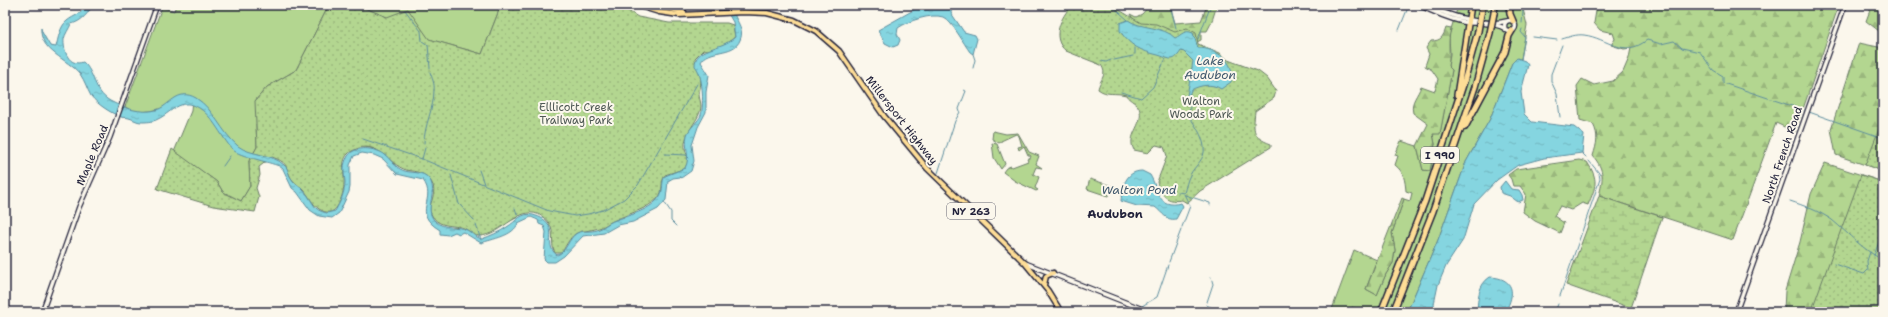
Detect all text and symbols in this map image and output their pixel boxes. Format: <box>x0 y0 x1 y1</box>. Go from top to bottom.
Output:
water label: Lake Audubon <box>1184 53 1236 83</box>
street label: Millersport Highway <box>862 73 941 168</box>
park label: Walton Woods Park <box>1169 94 1233 122</box>
park label: Elllicott Creek Trailway Park <box>539 100 613 128</box>
street label: North French Road <box>1759 105 1806 206</box>
street label: Maple Road <box>73 123 112 188</box>
road number: I 990 <box>1421 147 1459 163</box>
water label: Walton Pond <box>1102 182 1177 198</box>
road number: NY 263 <box>947 203 995 219</box>
district label: Audubon <box>1087 206 1143 222</box>

